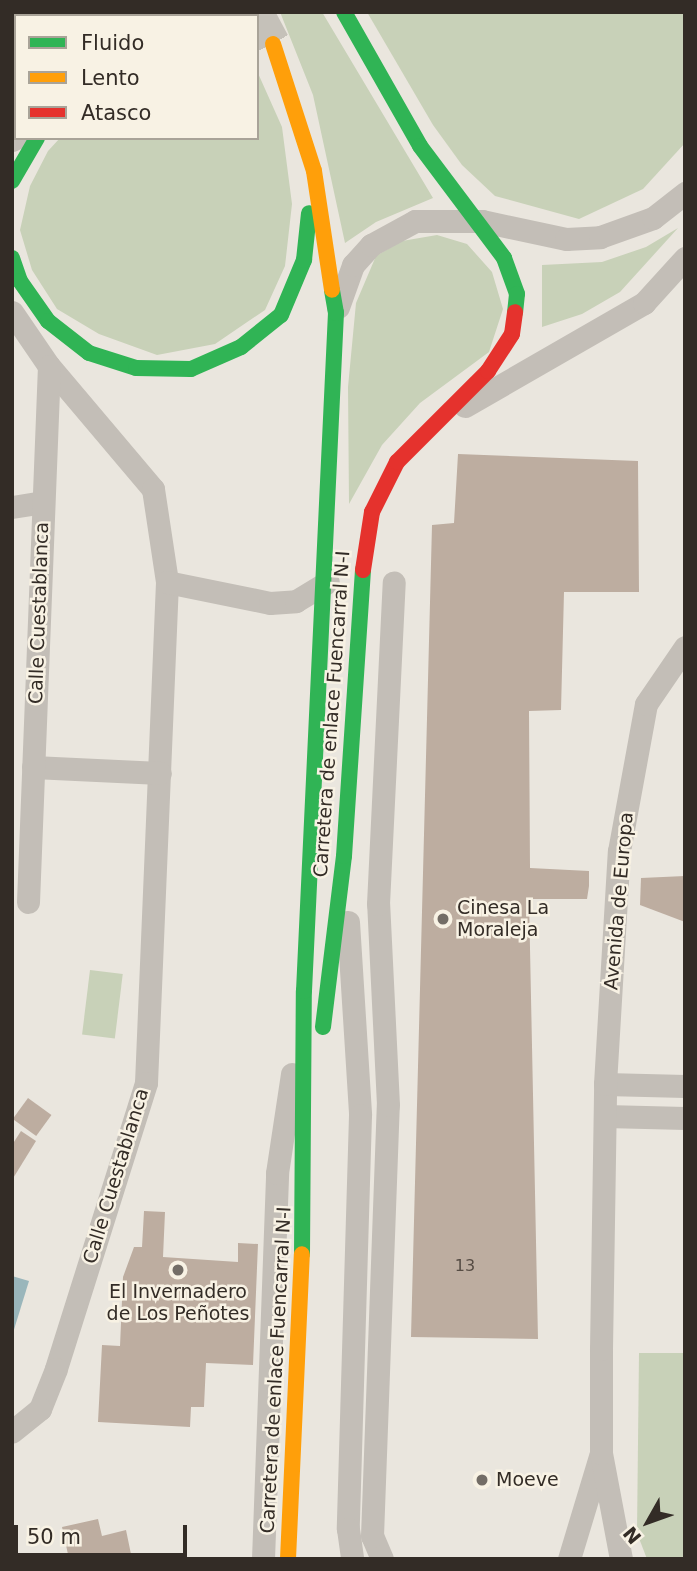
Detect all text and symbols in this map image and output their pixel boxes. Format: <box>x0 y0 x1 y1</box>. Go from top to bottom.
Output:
legend <box>14 14 259 140</box>
text: Fluido <box>81 31 144 55</box>
text: Lento <box>81 66 140 90</box>
text: Atasco <box>81 101 151 125</box>
street label: Calle Cuestablanca <box>24 522 54 704</box>
street label: Carretera de enlace Fuencarral N-I <box>309 550 355 878</box>
street label: Avenida de Europa <box>600 811 638 991</box>
place label: Cinesa La Moraleja <box>457 897 549 941</box>
marker: Cinesa La Moraleja <box>435 911 451 927</box>
street label: Calle Cuestablanca <box>78 1085 154 1267</box>
street label: Carretera de enlace Fuencarral N-I <box>256 1206 296 1534</box>
house number: 13 <box>455 1256 475 1276</box>
marker: El Invernadero de Los Peñotes <box>170 1262 186 1278</box>
place label: El Invernadero de Los Peñotes <box>107 1281 249 1325</box>
place label: Moeve <box>496 1469 559 1491</box>
marker: Moeve <box>474 1472 490 1488</box>
north arrow <box>613 1487 683 1557</box>
scale bar <box>18 1512 191 1556</box>
text: N <box>618 1522 645 1549</box>
text: 50 m <box>27 1525 81 1549</box>

